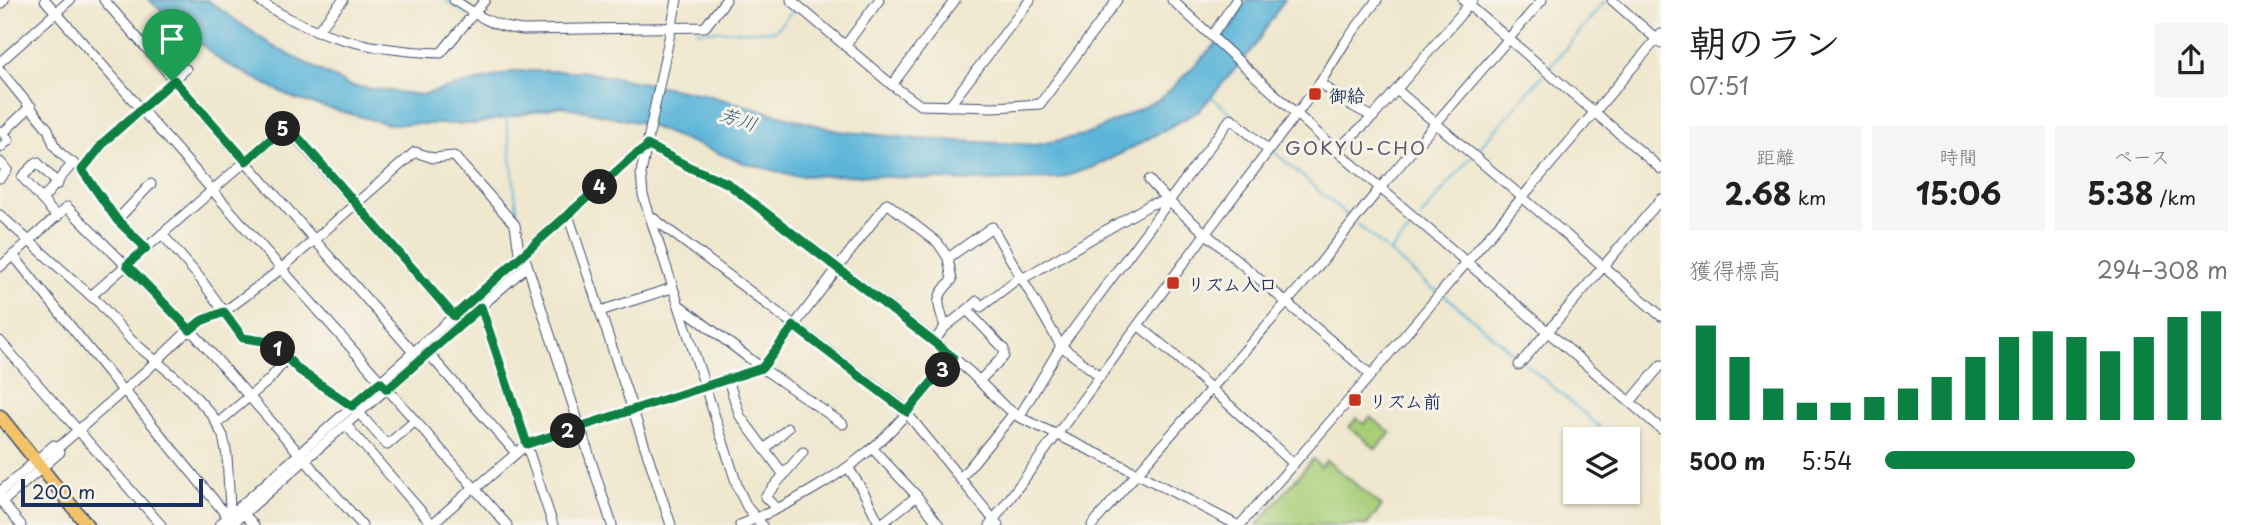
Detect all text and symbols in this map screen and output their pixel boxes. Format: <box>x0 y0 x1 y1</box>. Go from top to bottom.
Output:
pin <box>142 9 202 81</box>
text: 朝のラン <box>1689 13 1841 70</box>
icon: arrive <box>153 20 191 58</box>
button: share <box>2154 23 2228 97</box>
text: 07:51 <box>1689 68 1749 103</box>
place label: 御給 <box>1329 81 1365 108</box>
marker: 御給 <box>1307 86 1323 102</box>
water label: 芳川 <box>716 99 762 137</box>
pin: 5 <box>266 111 300 146</box>
text: 5 <box>276 114 289 142</box>
district label: GOKYU-CHO <box>1285 133 1427 161</box>
text: 距離 <box>1756 142 1795 170</box>
text: 時間 <box>1939 142 1978 170</box>
text: ペース <box>2114 142 2169 170</box>
pin: 4 <box>582 170 618 204</box>
text: 2.68 <box>1725 170 1792 215</box>
text: 15:06 <box>1916 170 2001 215</box>
text: 5:38 <box>2087 170 2153 215</box>
text: 4 <box>593 172 606 200</box>
text: km <box>1792 183 1826 211</box>
text: /km <box>2153 183 2196 211</box>
text: 獲得標高 <box>1689 252 1781 287</box>
text: 294–308 m <box>2097 252 2228 287</box>
place label: リズム入口 <box>1187 270 1277 297</box>
marker: リズム入口 <box>1165 275 1181 291</box>
pin: 1 <box>260 332 296 366</box>
text: 1 <box>273 334 282 362</box>
pin: 3 <box>926 352 960 388</box>
text: 3 <box>936 355 949 383</box>
place label: リズム前 <box>1369 387 1441 414</box>
marker: リズム前 <box>1347 392 1363 408</box>
pin: 2 <box>550 414 586 448</box>
text: 2 <box>561 416 574 444</box>
map controls <box>1563 427 1640 504</box>
button: layers <box>1563 427 1640 504</box>
text: 500 m <box>1689 443 1766 478</box>
text: 5:54 <box>1801 443 1852 478</box>
scale bar <box>21 476 203 508</box>
text: 200 m <box>32 477 95 505</box>

